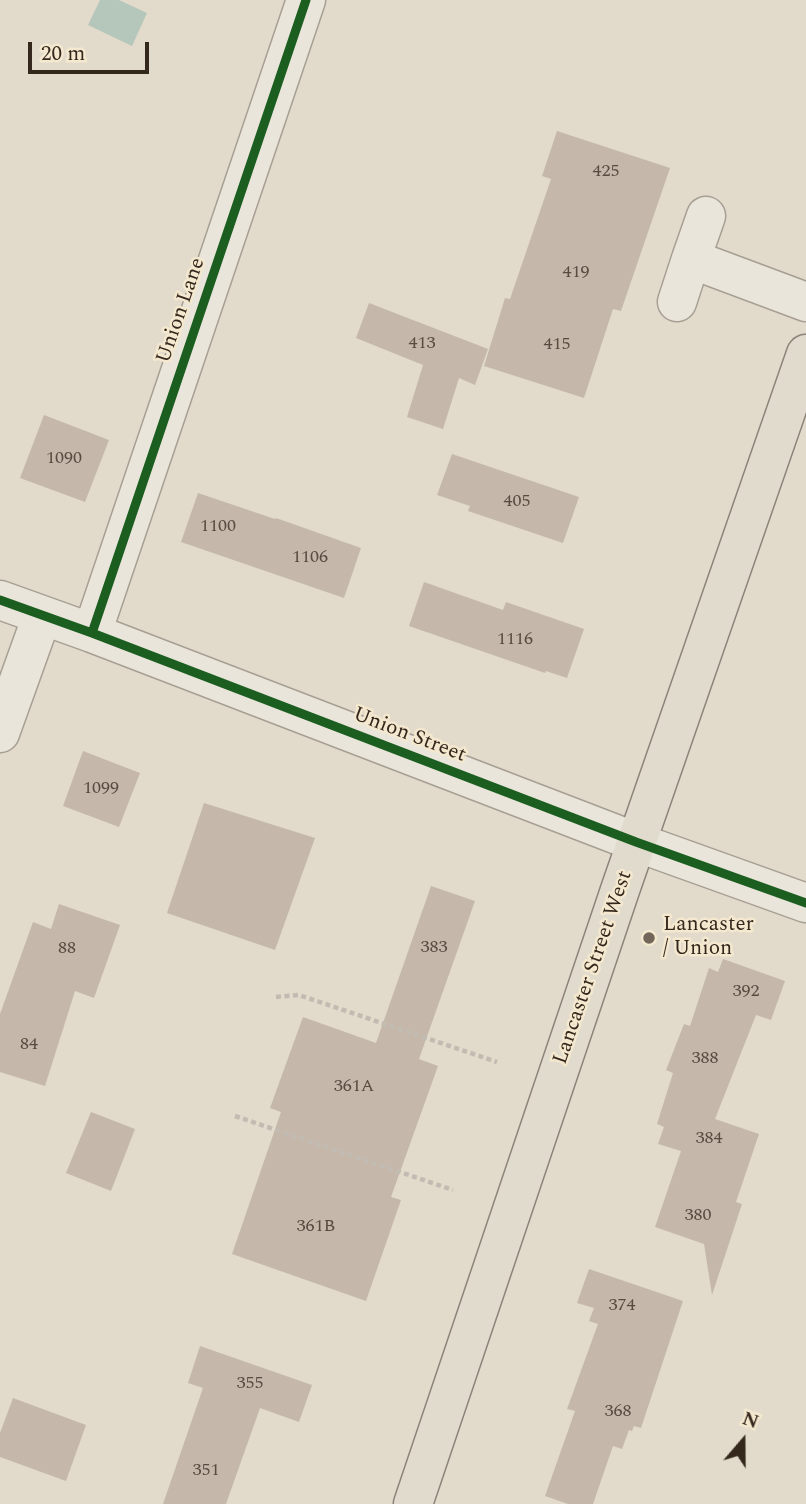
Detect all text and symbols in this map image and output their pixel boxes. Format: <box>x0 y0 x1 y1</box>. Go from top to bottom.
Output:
scale bar <box>32 28 152 72</box>
text: 20 m <box>41 38 85 70</box>
house number: 425 <box>593 161 619 183</box>
street label: Union Lane <box>152 255 212 367</box>
house number: 419 <box>563 262 589 284</box>
house number: 413 <box>409 333 435 355</box>
house number: 415 <box>544 334 570 356</box>
house number: 1090 <box>46 448 82 470</box>
house number: 405 <box>504 491 530 513</box>
house number: 1100 <box>200 516 236 538</box>
house number: 1106 <box>292 547 328 569</box>
house number: 1116 <box>497 629 533 651</box>
street label: Union Street <box>349 703 469 769</box>
house number: 1099 <box>83 778 119 800</box>
street label: Lancaster Street West <box>549 868 639 1068</box>
place label: Lancaster / Union <box>663 913 754 963</box>
marker: Lancaster / Union <box>641 930 657 946</box>
house number: 383 <box>421 937 447 959</box>
house number: 88 <box>58 938 76 960</box>
house number: 392 <box>733 981 759 1003</box>
house number: 84 <box>20 1034 38 1056</box>
house number: 388 <box>692 1048 718 1070</box>
house number: 361A <box>334 1076 374 1098</box>
house number: 384 <box>696 1128 722 1150</box>
house number: 380 <box>685 1205 711 1227</box>
house number: 361B <box>297 1216 335 1238</box>
house number: 374 <box>609 1295 635 1317</box>
house number: 355 <box>237 1373 263 1395</box>
house number: 368 <box>605 1401 631 1423</box>
text: N <box>738 1405 763 1437</box>
north arrow <box>708 1406 778 1476</box>
house number: 351 <box>193 1460 219 1482</box>

